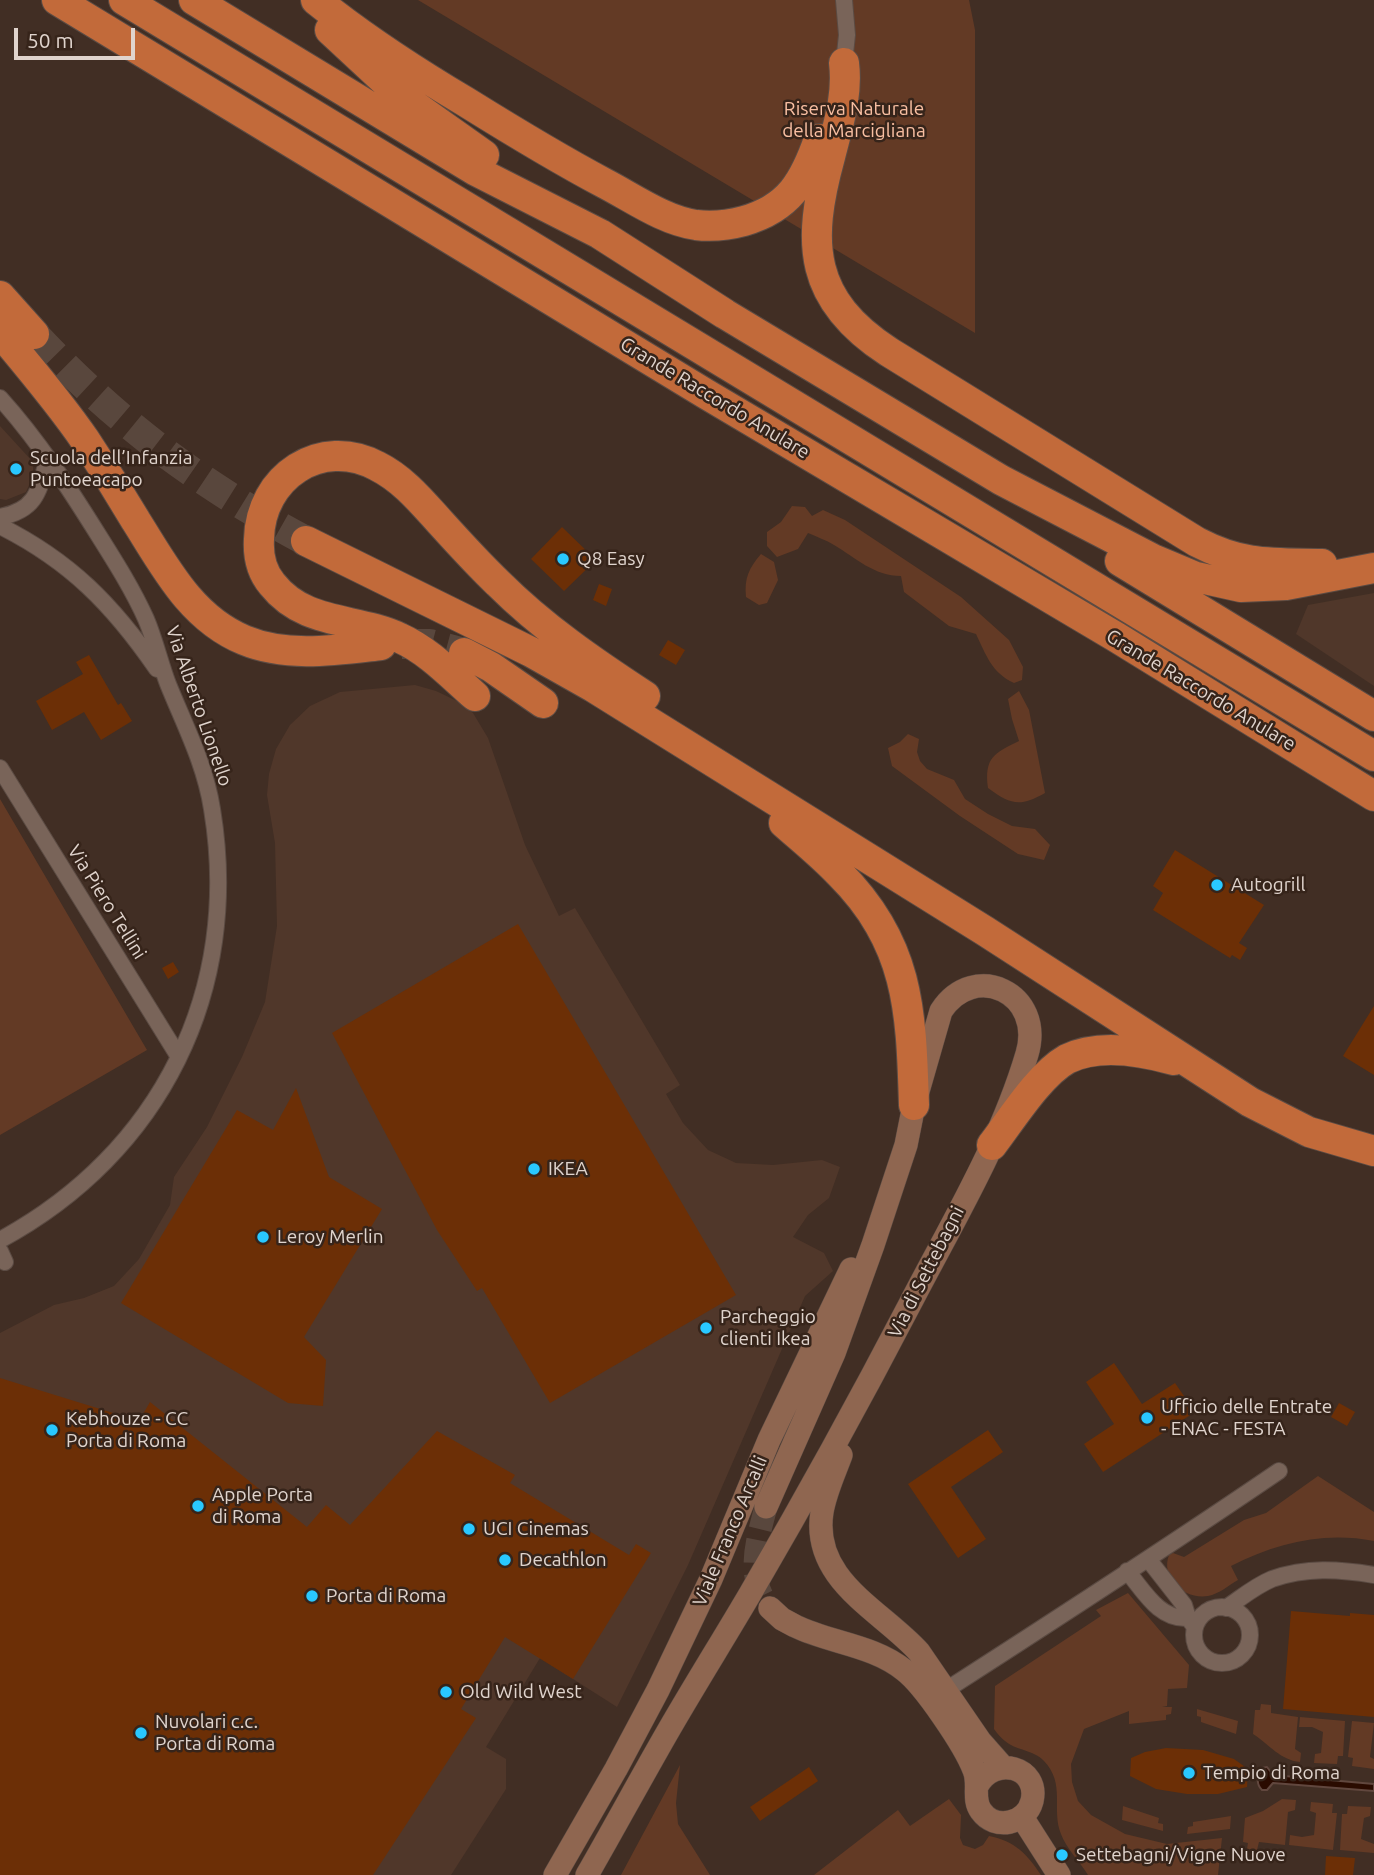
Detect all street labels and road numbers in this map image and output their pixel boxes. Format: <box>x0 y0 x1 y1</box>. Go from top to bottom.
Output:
street label: Grande Raccordo Anulare <box>616 332 814 464</box>
street label: Via Alberto Lionello <box>161 623 237 789</box>
street label: Grande Raccordo Anulare <box>1102 624 1300 756</box>
street label: Via Piero Tellini <box>63 841 151 963</box>
street label: Via di Settebagni <box>883 1202 969 1342</box>
street label: Viale Franco Arcalli <box>688 1452 772 1610</box>

